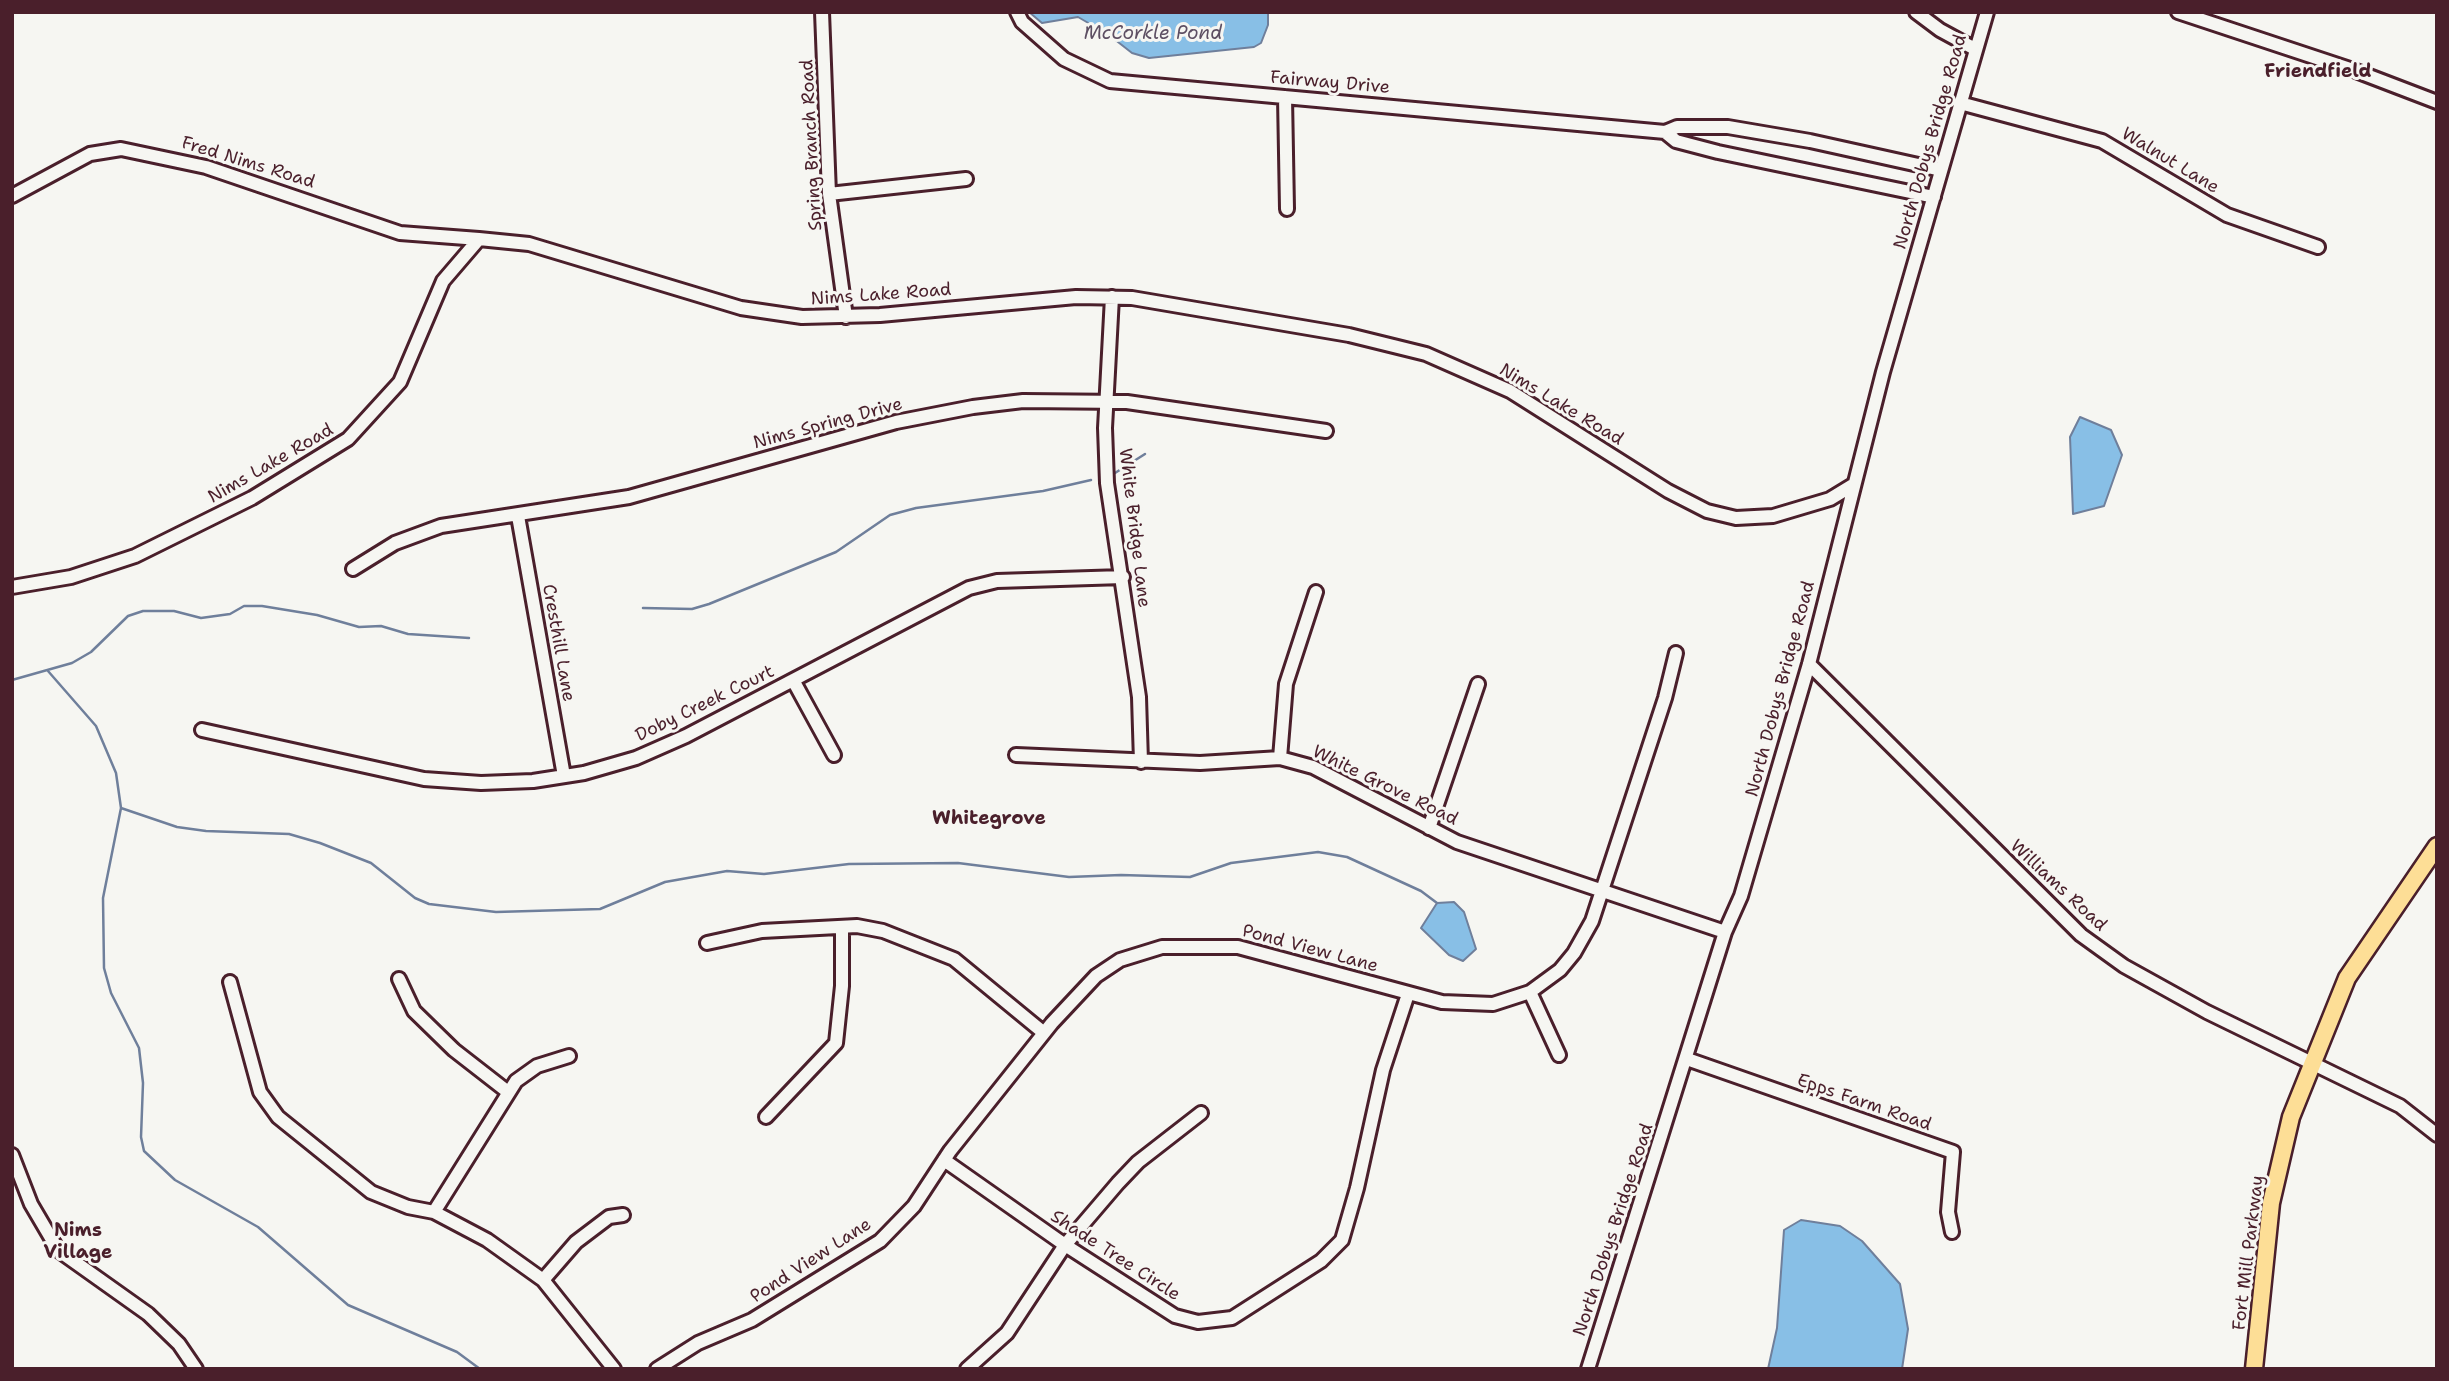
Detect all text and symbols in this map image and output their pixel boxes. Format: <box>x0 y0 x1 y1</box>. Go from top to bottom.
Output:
water label: McCorkle Pond <box>1084 23 1222 45</box>
street label: North Dobys Bridge Road <box>1890 32 1972 252</box>
street label: Spring Branch Road <box>797 59 827 231</box>
district label: Friendfield <box>2264 61 2372 83</box>
street label: Fairway Drive <box>1269 67 1391 99</box>
street label: Walnut Lane <box>2117 123 2223 199</box>
street label: Fred Nims Road <box>179 132 317 194</box>
street label: Nims Lake Road <box>810 279 952 311</box>
street label: Nims Lake Road <box>1495 359 1627 451</box>
street label: Nims Spring Drive <box>751 394 905 454</box>
street label: Nims Lake Road <box>205 419 337 509</box>
street label: White Bridge Lane <box>1114 447 1154 609</box>
street label: North Dobys Bridge Road <box>1742 579 1820 799</box>
street label: Cresthill Lane <box>537 583 579 703</box>
street label: Doby Creek Court <box>632 661 778 747</box>
street label: White Grove Road <box>1309 741 1461 831</box>
district label: Whitegrove <box>932 808 1046 830</box>
street label: Williams Road <box>2005 836 2111 936</box>
street label: Pond View Lane <box>1240 920 1380 978</box>
street label: Epps Farm Road <box>1794 1070 1934 1136</box>
street label: North Dobys Bridge Road <box>1569 1121 1659 1339</box>
street label: Fort Mill Parkway <box>2229 1174 2269 1332</box>
street label: Shade Tree Circle <box>1046 1206 1184 1306</box>
street label: Pond View Lane <box>746 1214 876 1308</box>
district label: Nims Village <box>44 1220 112 1264</box>

